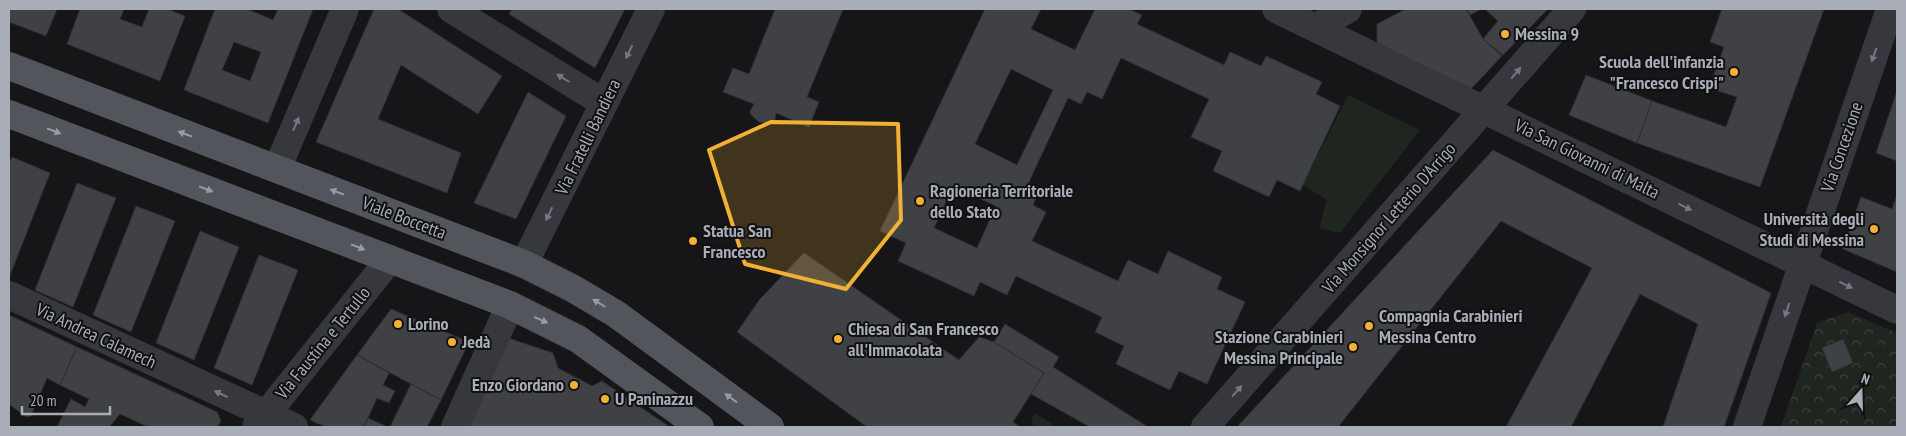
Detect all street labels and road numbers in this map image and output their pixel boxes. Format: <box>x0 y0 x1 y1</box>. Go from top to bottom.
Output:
street label: Via Fratelli Bandiera <box>549 75 626 199</box>
street label: Via Concezione <box>1815 99 1868 196</box>
street label: Via San Giovanni di Malta <box>1510 113 1663 204</box>
street label: Via Monsignor Letterio D'Arrigo <box>1316 137 1461 299</box>
street label: Viale Boccetta <box>358 191 449 244</box>
street label: Via Faustina e Tertullo <box>270 282 375 404</box>
street label: Via Andrea Calamech <box>31 297 160 374</box>

